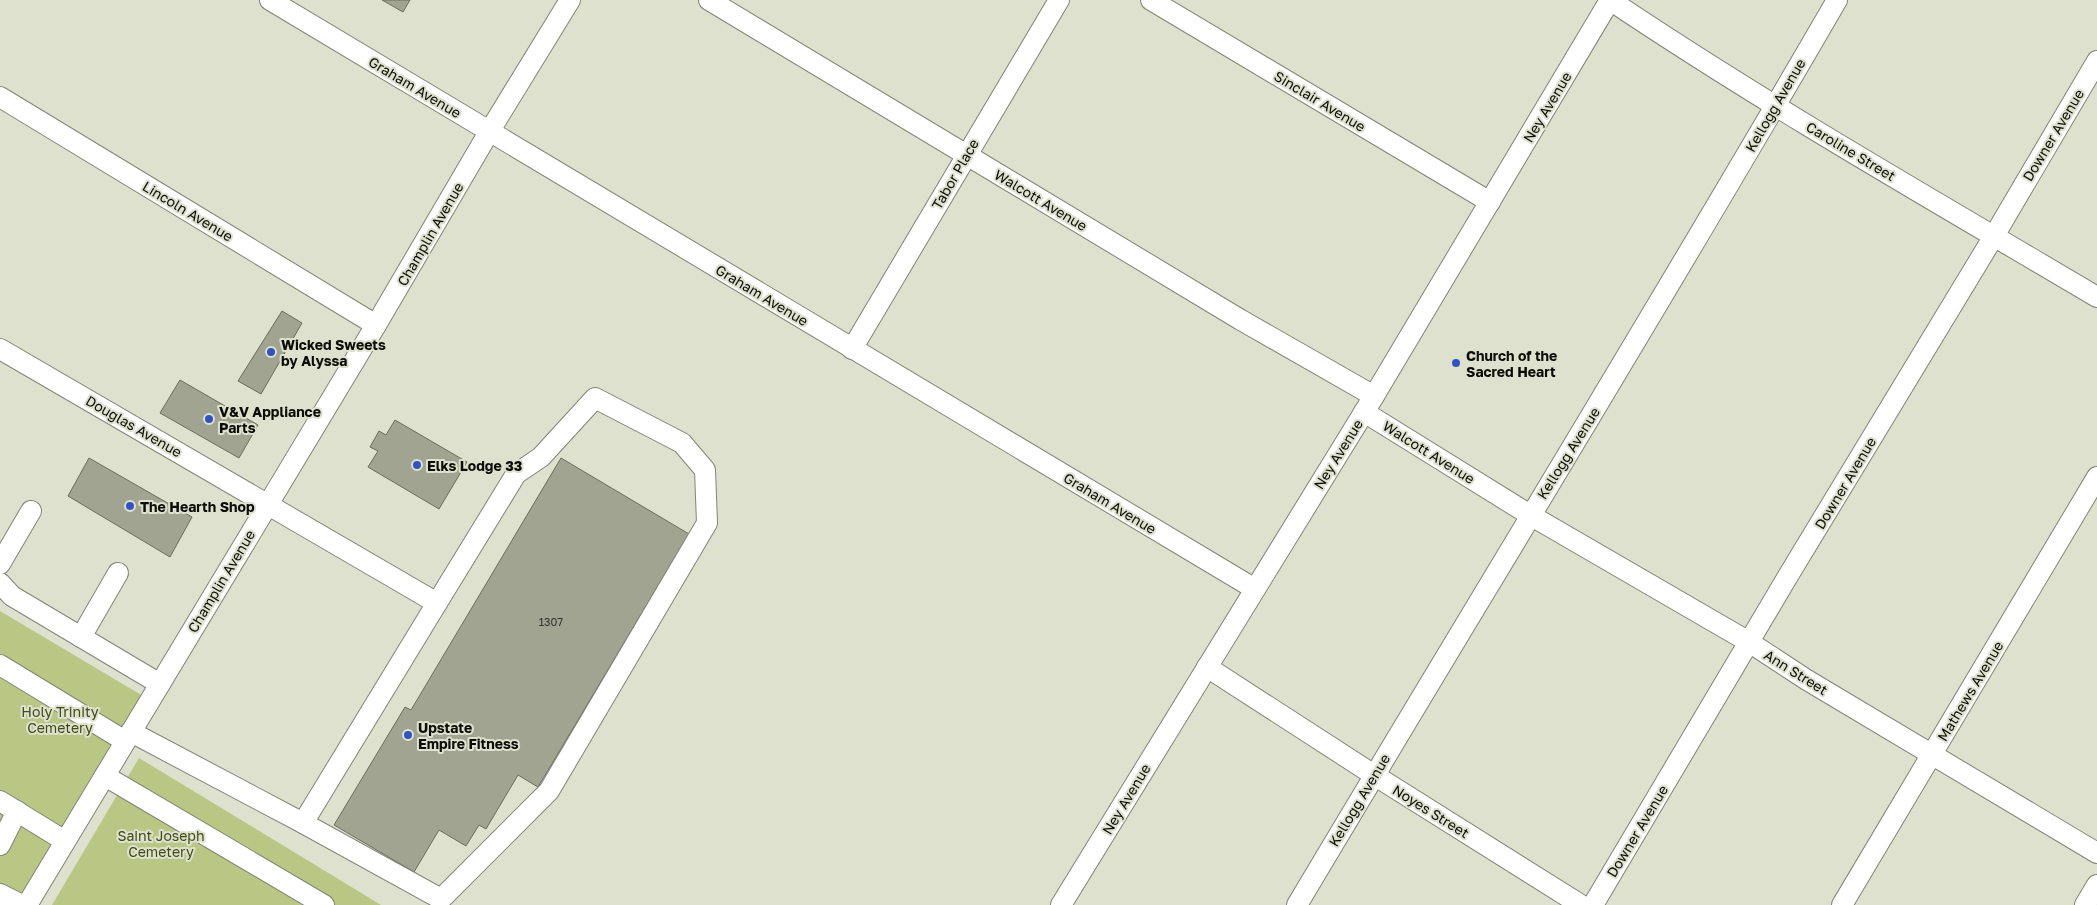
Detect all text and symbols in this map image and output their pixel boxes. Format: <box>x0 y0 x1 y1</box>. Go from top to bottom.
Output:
street label: Graham Avenue <box>366 53 464 121</box>
street label: Kellogg Avenue <box>1741 55 1809 155</box>
street label: Sinclair Avenue <box>1271 67 1369 135</box>
street label: Ney Avenue <box>1519 69 1575 145</box>
street label: Downer Avenue <box>2019 86 2087 184</box>
street label: Caroline Street <box>1803 118 1899 184</box>
street label: Tabor Place <box>928 136 982 212</box>
street label: Walcott Avenue <box>992 166 1090 234</box>
street label: Lincoln Avenue <box>140 177 236 245</box>
street label: Champlin Avenue <box>393 179 467 289</box>
street label: Graham Avenue <box>713 261 811 329</box>
place label: Wicked Sweets by Alyssa <box>281 336 386 369</box>
marker: Wicked Sweets by Alyssa <box>265 346 277 358</box>
place label: Church of the Sacred Heart <box>1466 347 1557 380</box>
marker: Church of the Sacred Heart <box>1450 357 1462 369</box>
street label: Douglas Avenue <box>83 392 185 460</box>
place label: V&V Appliance Parts <box>219 403 321 436</box>
street label: Kellogg Avenue <box>1533 404 1603 502</box>
marker: V&V Appliance Parts <box>203 413 215 425</box>
street label: Ney Avenue <box>1310 416 1366 492</box>
street label: Walcott Avenue <box>1380 417 1478 487</box>
street label: Downer Avenue <box>1811 434 1879 532</box>
place label: Elks Lodge 33 <box>427 457 522 474</box>
marker: Elks Lodge 33 <box>411 459 423 471</box>
street label: Graham Avenue <box>1061 469 1159 537</box>
place label: The Hearth Shop <box>140 498 255 515</box>
marker: The Hearth Shop <box>124 500 136 512</box>
street label: Champlin Avenue <box>184 527 258 635</box>
house number: 1307 <box>539 615 563 628</box>
street label: Mathews Avenue <box>1933 638 2007 744</box>
street label: Ann Street <box>1761 646 1831 698</box>
park label: Holy Trinity Cemetery <box>21 703 99 736</box>
place label: Upstate Empire Fitness <box>418 719 519 752</box>
marker: Upstate Empire Fitness <box>402 729 414 741</box>
street label: Kellogg Avenue <box>1325 751 1393 849</box>
street label: Ney Avenue <box>1098 761 1154 837</box>
street label: Noyes Street <box>1390 781 1472 841</box>
street label: Downer Avenue <box>1603 782 1671 880</box>
park label: Saint Joseph Cemetery <box>117 827 205 860</box>

